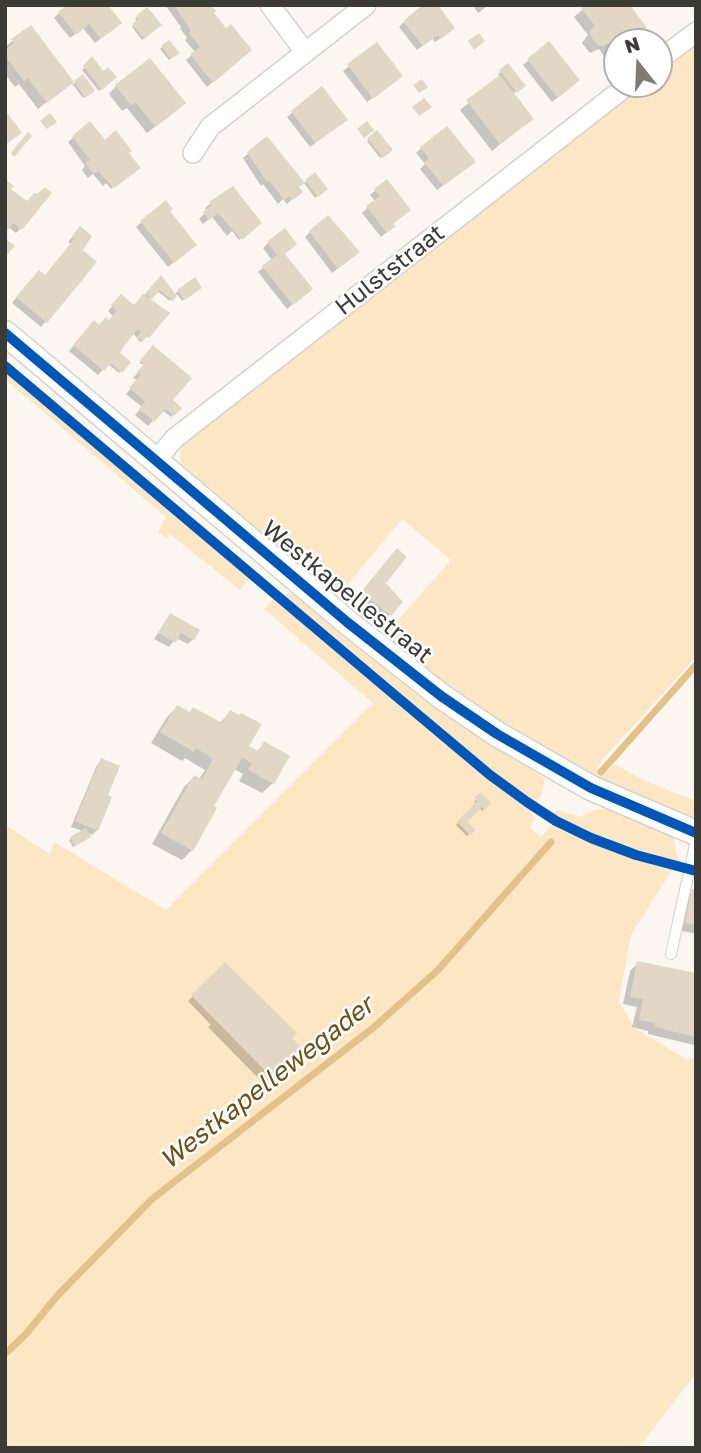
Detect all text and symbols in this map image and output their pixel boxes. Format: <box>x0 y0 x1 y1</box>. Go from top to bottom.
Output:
north arrow <box>603 28 673 98</box>
text: N <box>622 31 642 58</box>
street label: Hulststraat <box>330 218 450 322</box>
street label: Westkapellestraat <box>256 514 438 670</box>
water label: Westkapellewegader <box>154 990 380 1176</box>

